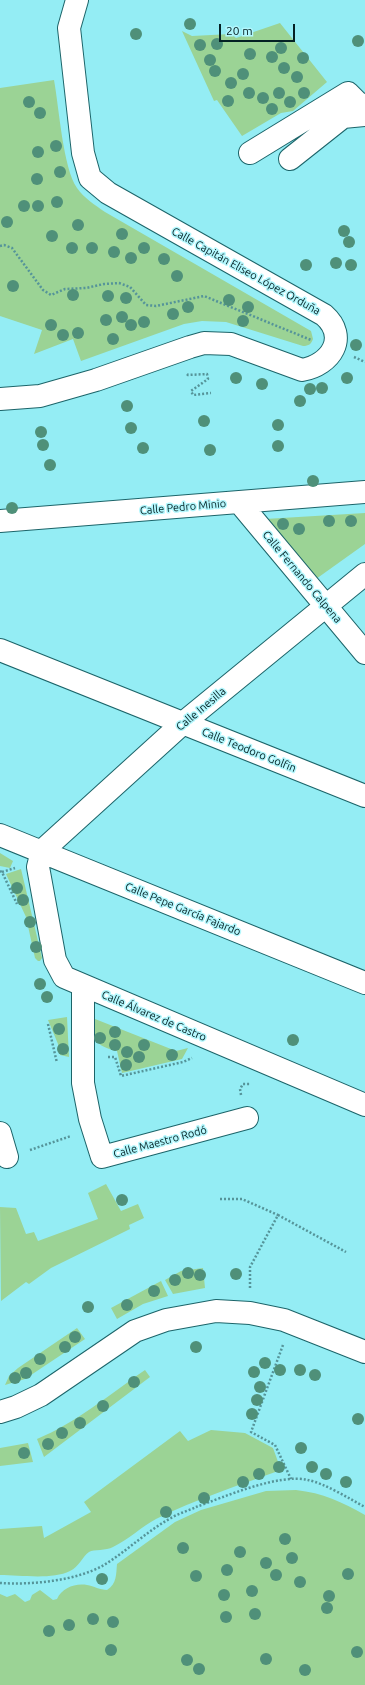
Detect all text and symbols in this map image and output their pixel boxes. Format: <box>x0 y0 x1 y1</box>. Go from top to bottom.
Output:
scale bar <box>221 16 297 42</box>
text: 20 m <box>226 24 253 37</box>
street label: Calle Capitán Eliseo López Orduña <box>169 224 323 318</box>
street label: Calle Pedro Minio <box>139 497 227 517</box>
street label: Calle Fernando Calpena <box>260 528 344 626</box>
street label: Calle Inesilla <box>173 684 229 734</box>
street label: Calle Teodoro Golfin <box>200 725 298 775</box>
street label: Calle Pepe García Fajardo <box>123 880 243 938</box>
street label: Calle Álvarez de Castro <box>100 988 208 1044</box>
street label: Calle Maestro Rodó <box>112 1123 208 1161</box>

